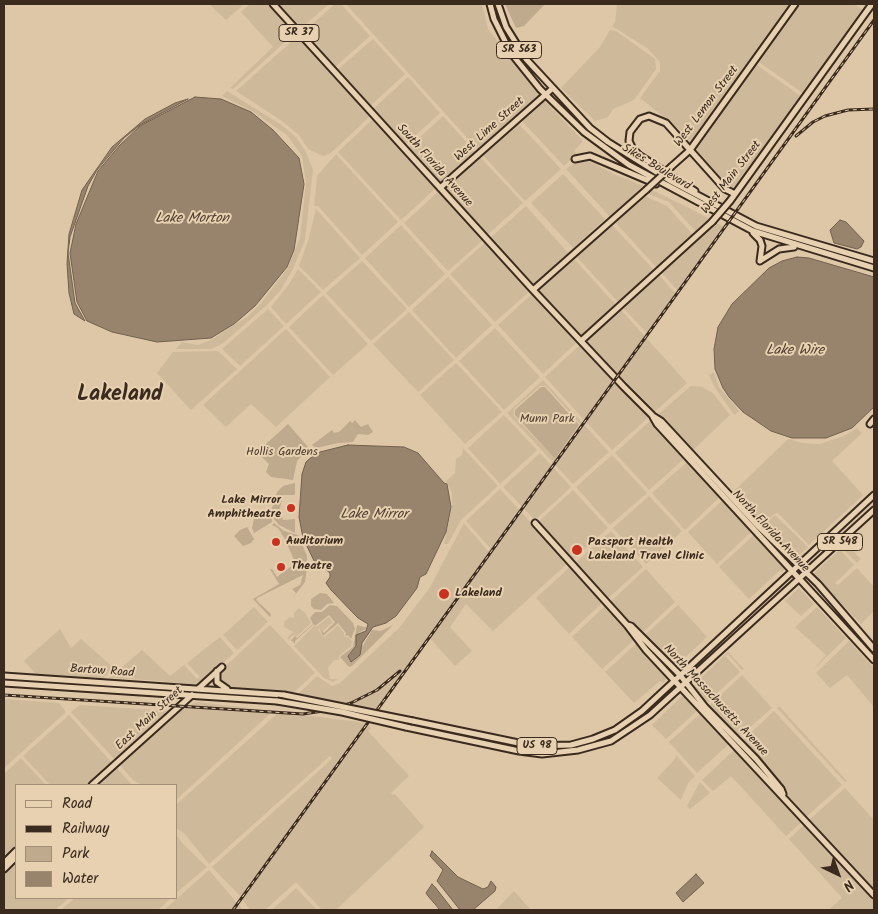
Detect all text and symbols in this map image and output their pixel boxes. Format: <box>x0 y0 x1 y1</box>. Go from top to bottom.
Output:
road number: SR 37 <box>279 24 319 42</box>
road number: SR 563 <box>496 42 542 58</box>
street label: West Lemon Street <box>672 64 742 150</box>
street label: West Lime Street <box>452 95 528 165</box>
street label: South Florida Avenue <box>393 122 475 210</box>
street label: West Main Street <box>699 139 765 217</box>
street label: Sikes Boulevard <box>619 142 693 194</box>
water label: Lake Morton <box>155 212 229 228</box>
water label: Lake Wire <box>766 344 824 360</box>
district label: Lakeland <box>77 383 163 409</box>
park label: Munn Park <box>520 413 574 427</box>
park label: Hollis Gardens <box>246 446 318 460</box>
street label: North Florida Avenue <box>728 488 812 576</box>
place label: Lake Mirror Amphitheatre <box>208 494 281 522</box>
marker: Lake Mirror Amphitheatre <box>285 502 297 514</box>
water label: Lake Mirror <box>340 508 408 524</box>
road number: SR 548 <box>818 534 862 550</box>
place label: Auditorium <box>286 535 343 549</box>
marker: Auditorium <box>270 536 282 548</box>
place label: Passport Health Lakeland Travel Clinic <box>588 536 705 564</box>
marker: Passport Health Lakeland Travel Clinic <box>570 543 584 557</box>
place label: Theatre <box>291 560 332 574</box>
marker: Theatre <box>275 561 287 573</box>
marker: Lakeland <box>437 587 451 601</box>
place label: Lakeland <box>455 587 502 601</box>
street label: North Massachusetts Avenue <box>660 642 770 760</box>
street label: Bartow Road <box>69 663 135 681</box>
street label: East Main Street <box>113 684 187 754</box>
road number: US 98 <box>517 738 557 754</box>
legend <box>15 784 178 899</box>
text: Road <box>62 792 92 816</box>
text: Railway <box>62 817 109 841</box>
text: Park <box>62 842 89 866</box>
north arrow <box>813 849 863 899</box>
text: Water <box>62 867 98 891</box>
text: N <box>837 874 859 896</box>

